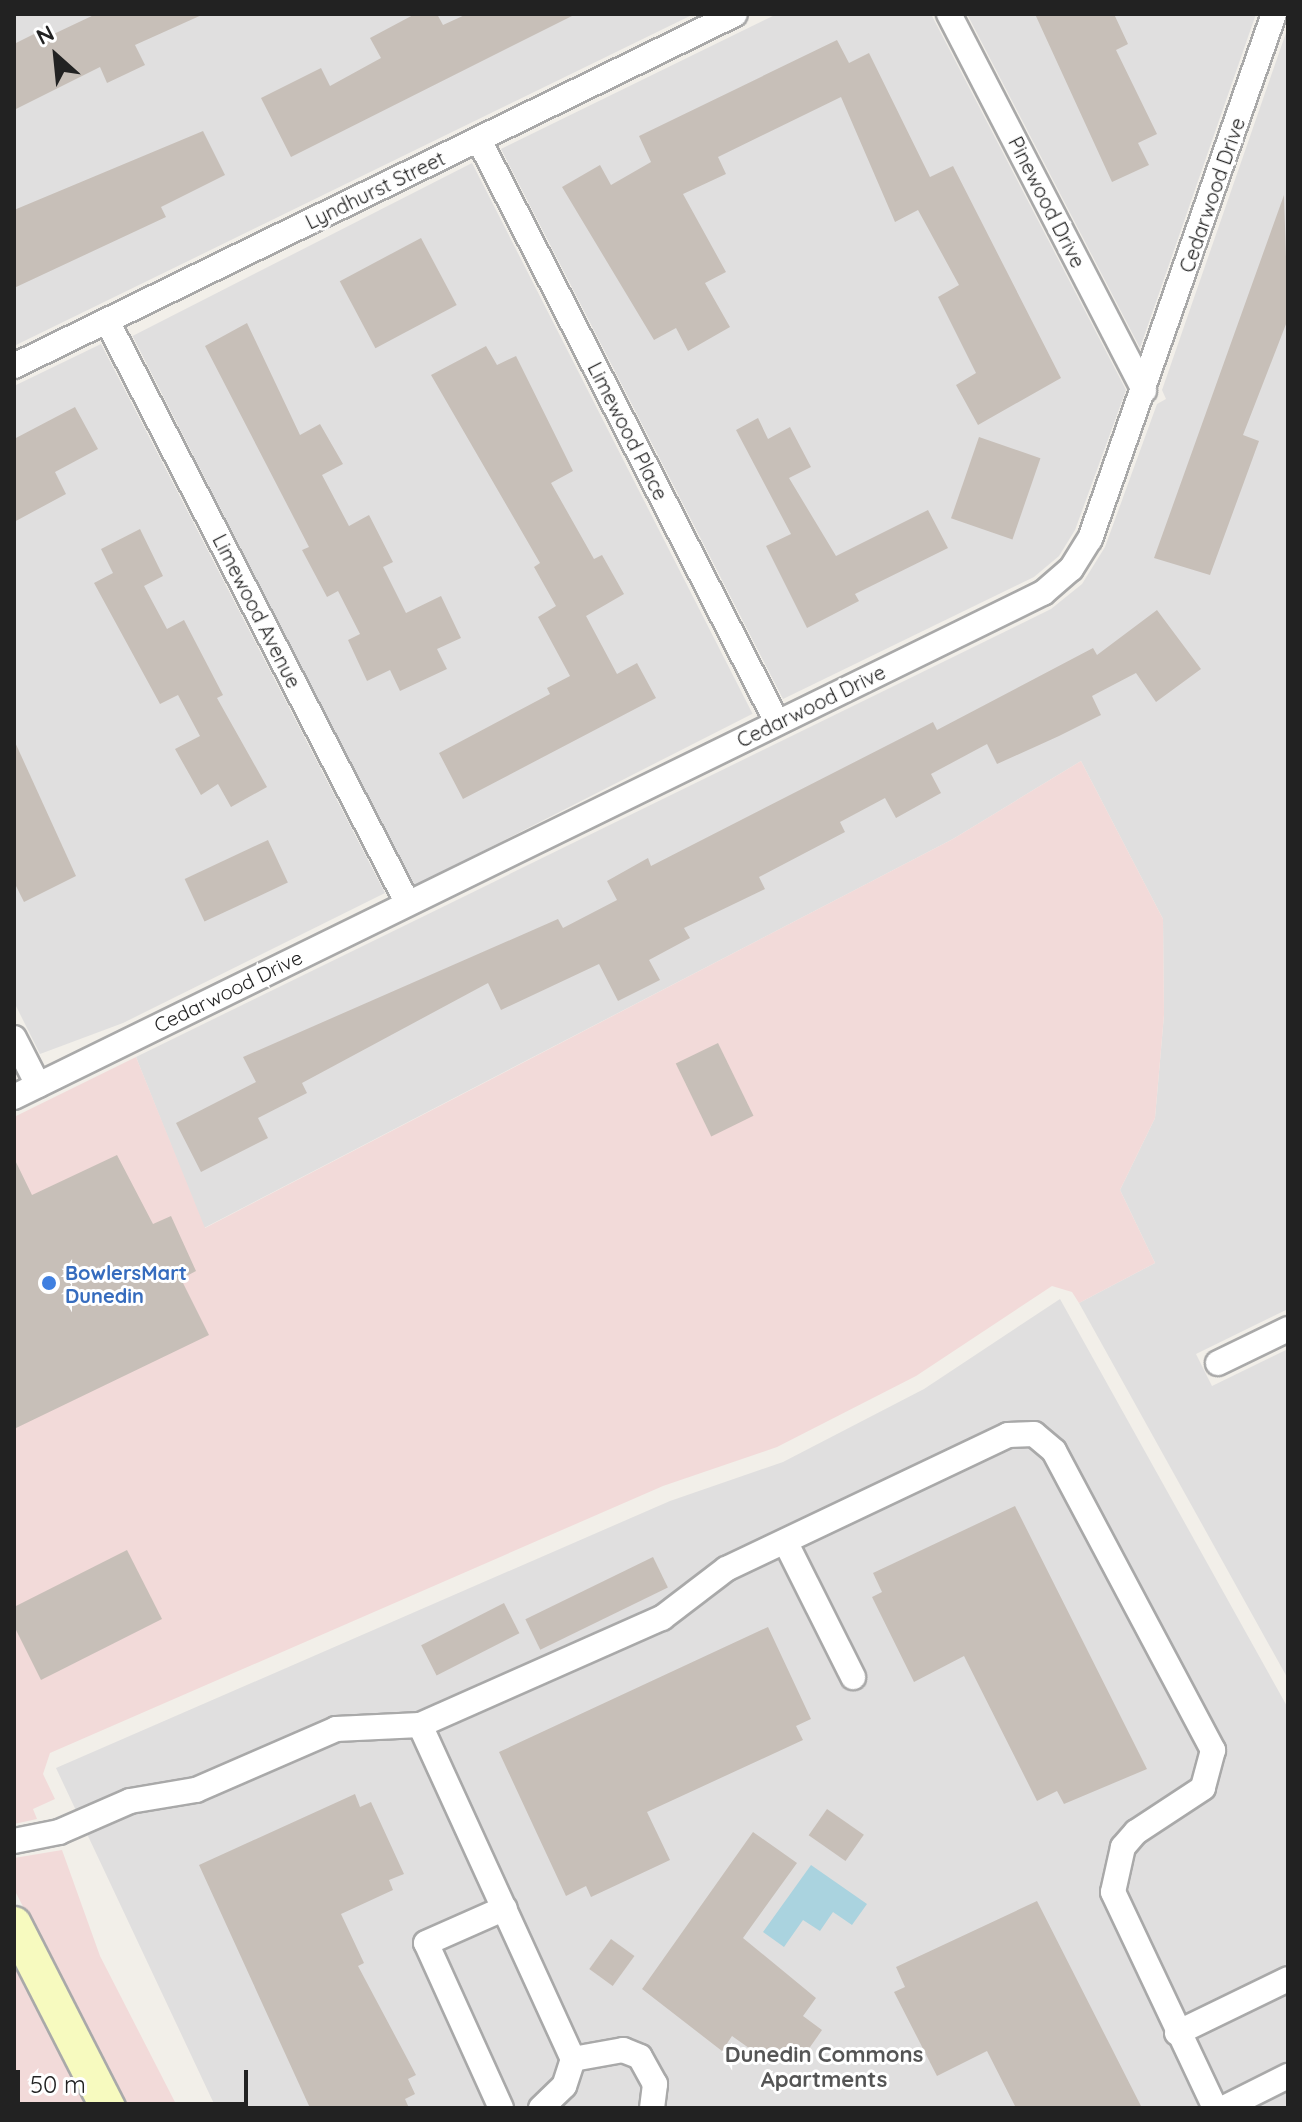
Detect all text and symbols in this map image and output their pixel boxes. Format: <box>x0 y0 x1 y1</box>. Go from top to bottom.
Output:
north arrow <box>16 16 96 96</box>
text: N <box>32 18 59 51</box>
street label: Cedarwood Drive <box>1174 114 1250 276</box>
street label: Pinewood Drive <box>1004 132 1090 272</box>
street label: Lyndhurst Street <box>301 146 449 234</box>
street label: Limewood Place <box>583 358 673 504</box>
street label: Limewood Avenue <box>208 530 306 692</box>
street label: Cedarwood Drive <box>733 660 889 752</box>
street label: Cedarwood Drive <box>150 945 306 1037</box>
place label: BowlersMart Dunedin <box>65 1260 187 1307</box>
marker: BowlersMart Dunedin <box>40 1274 58 1292</box>
district label: Dunedin Commons Apartments <box>725 2041 923 2092</box>
scale bar <box>20 2054 252 2104</box>
text: 50 m <box>30 2069 86 2099</box>

